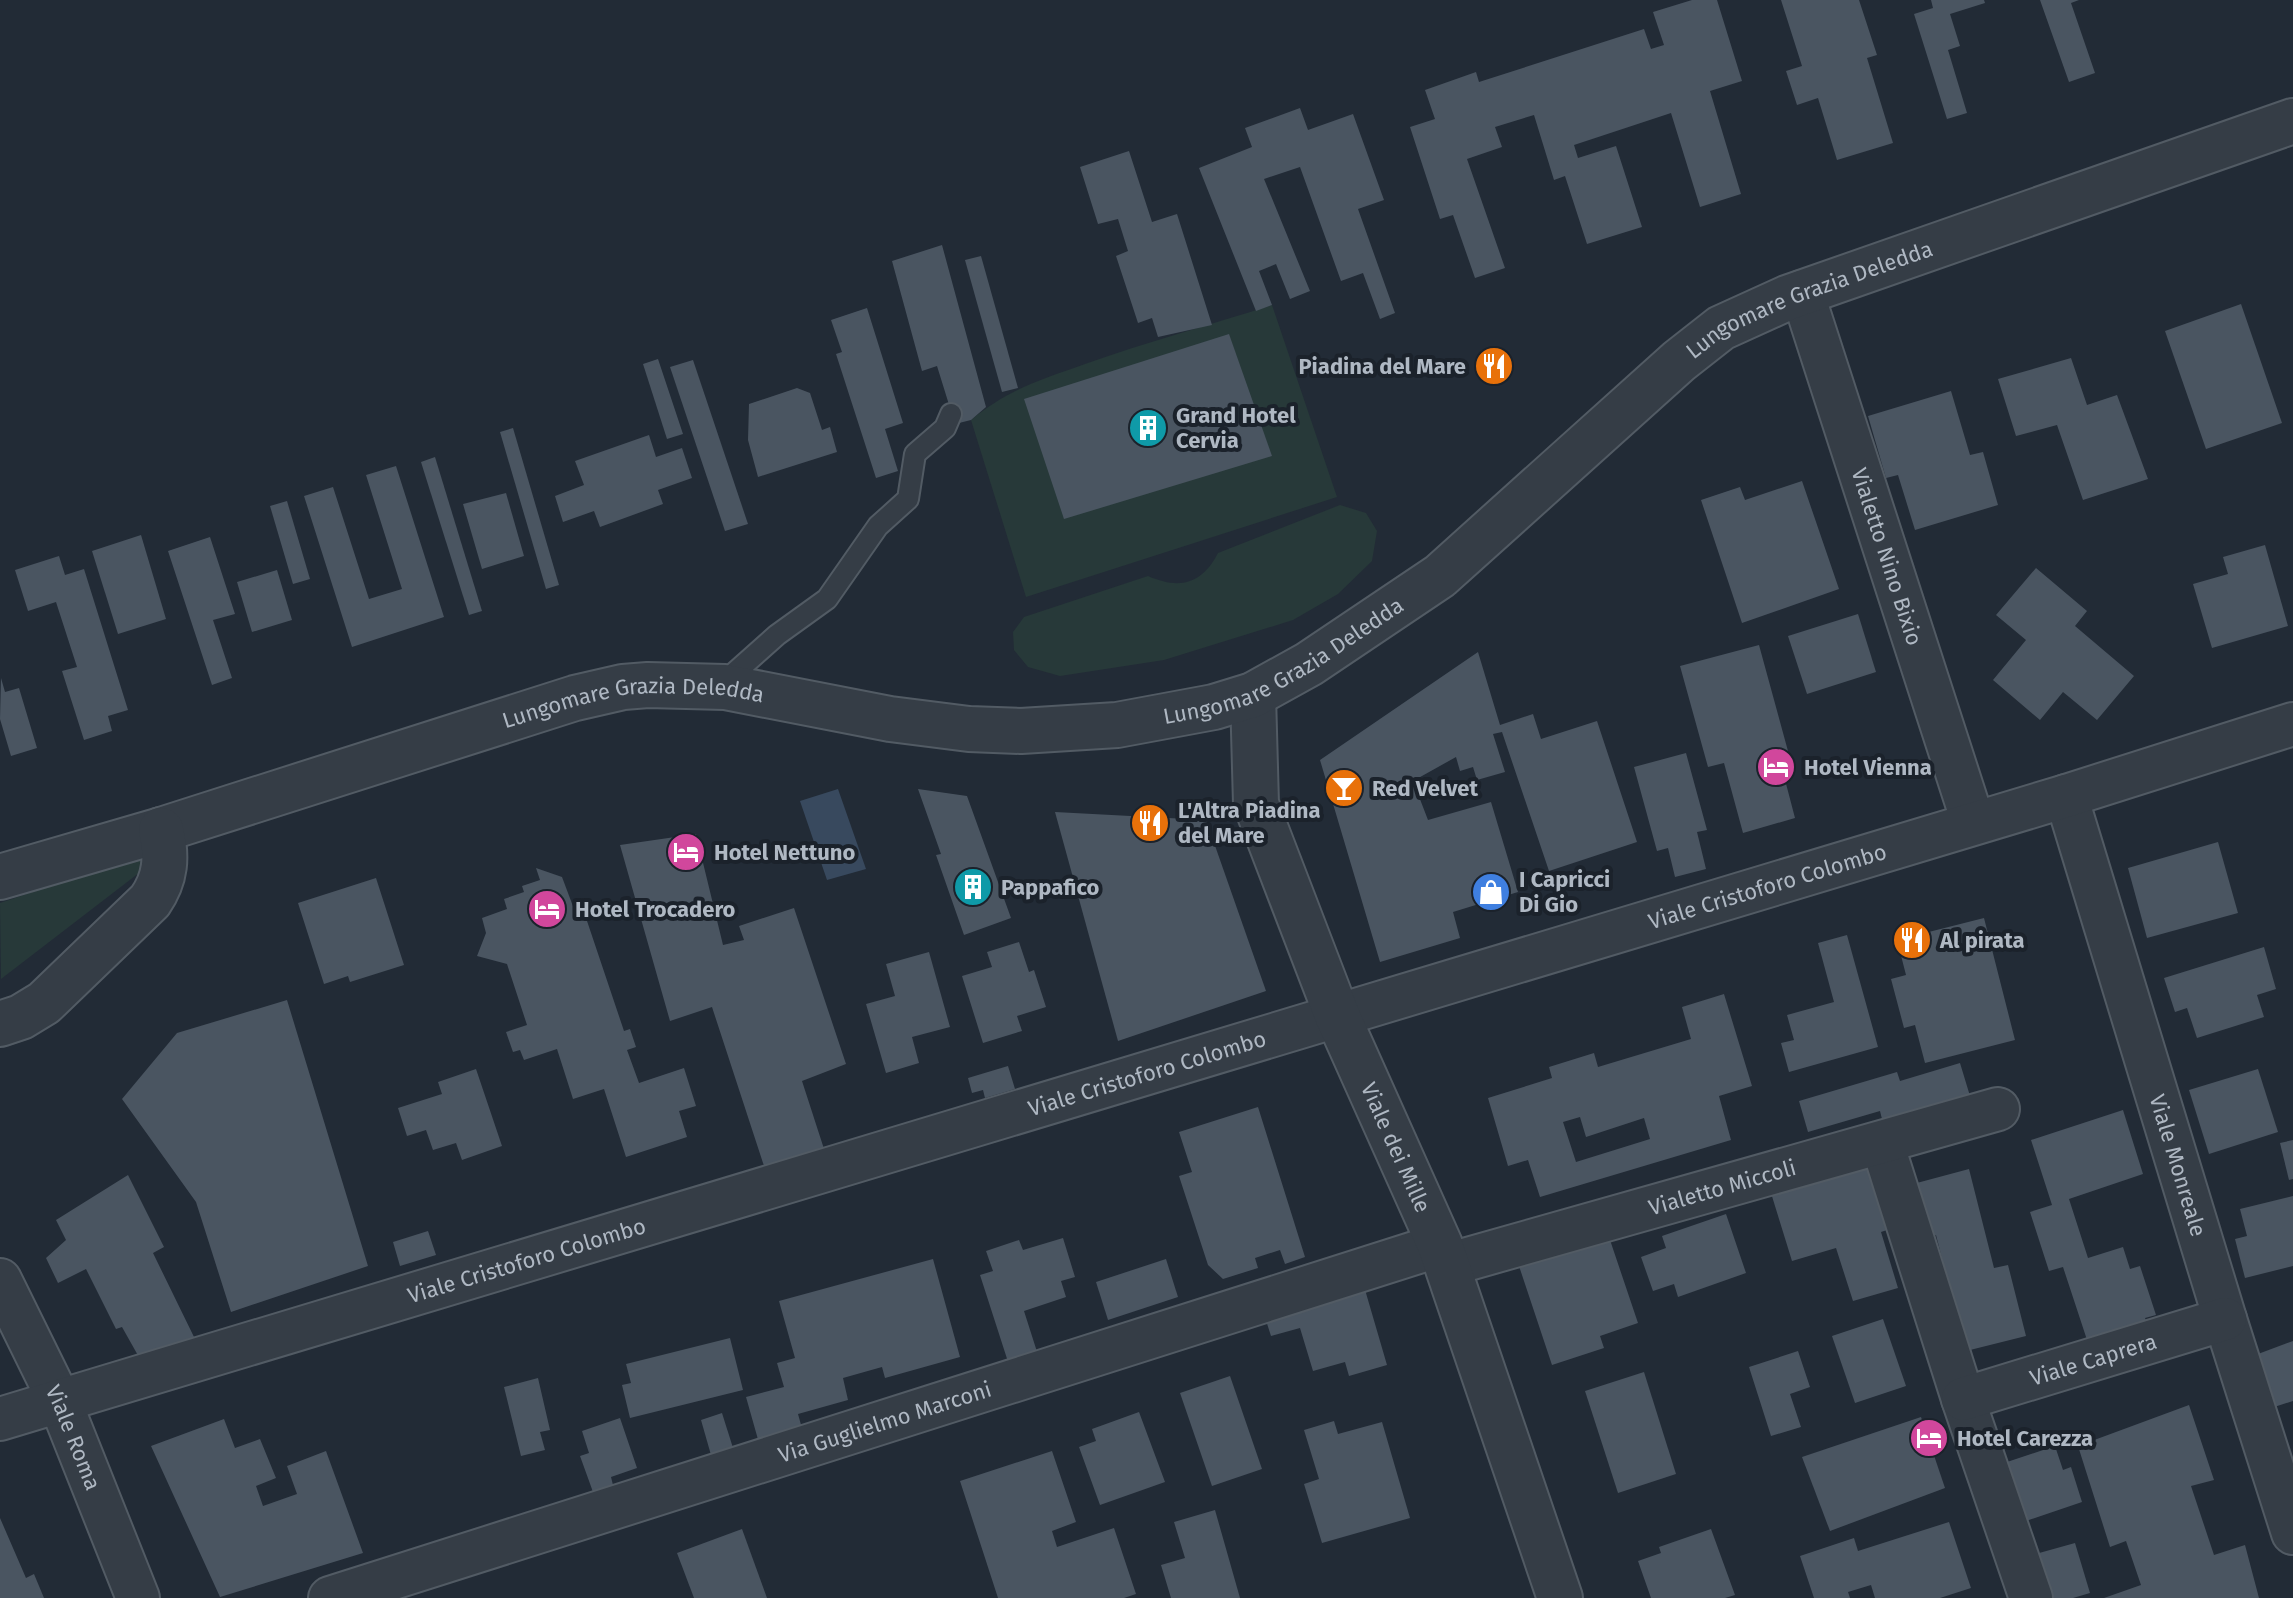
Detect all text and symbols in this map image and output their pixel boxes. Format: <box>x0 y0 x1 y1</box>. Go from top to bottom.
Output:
street label: Lungomare Grazia Deledda <box>1681 235 1936 364</box>
restaurant icon: Piadina del Mare <box>1473 345 1515 387</box>
place label: Piadina del Mare <box>1298 353 1466 380</box>
place label: Grand Hotel Cervia <box>1176 402 1296 454</box>
building icon: Grand Hotel Cervia <box>1127 407 1169 449</box>
street label: Vialetto Nino Bixio <box>1846 465 1928 649</box>
street label: Lungomare Grazia Deledda <box>1161 592 1408 730</box>
street label: Lungomare Grazia Deledda <box>499 672 767 734</box>
hotel icon: Hotel Vienna <box>1755 746 1797 788</box>
place label: Hotel Vienna <box>1804 754 1932 781</box>
bar icon: Red Velvet <box>1323 767 1365 809</box>
place label: Red Velvet <box>1372 775 1479 802</box>
place label: L'Altra Piadina del Mare <box>1178 797 1321 849</box>
restaurant icon: L'Altra Piadina del Mare <box>1129 802 1171 844</box>
hotel icon: Hotel Nettuno <box>665 831 707 873</box>
street label: Viale Cristoforo Colombo <box>1645 838 1890 935</box>
place label: Hotel Nettuno <box>714 839 855 866</box>
building icon: Pappafico <box>952 866 994 908</box>
place label: I Capricci Di Gio <box>1519 866 1610 918</box>
shop icon: I Capricci Di Gio <box>1470 871 1512 913</box>
place label: Pappafico <box>1001 874 1099 901</box>
hotel icon: Hotel Trocadero <box>526 888 568 930</box>
place label: Hotel Trocadero <box>575 896 736 923</box>
restaurant icon: Al pirata <box>1891 919 1933 961</box>
place label: Al pirata <box>1939 927 2024 954</box>
street label: Viale Cristoforo Colombo <box>1025 1025 1269 1122</box>
street label: Viale dei Mille <box>1355 1078 1437 1217</box>
street label: Viale Monreale <box>2144 1091 2212 1240</box>
street label: Vialetto Miccoli <box>1646 1154 1799 1221</box>
street label: Viale Cristoforo Colombo <box>404 1212 649 1309</box>
street label: Viale Caprera <box>2027 1328 2160 1392</box>
street label: Via Guglielmo Marconi <box>775 1376 995 1469</box>
street label: Viale Roma <box>40 1381 107 1494</box>
hotel icon: Hotel Carezza <box>1908 1417 1950 1459</box>
place label: Hotel Carezza <box>1957 1425 2093 1452</box>

